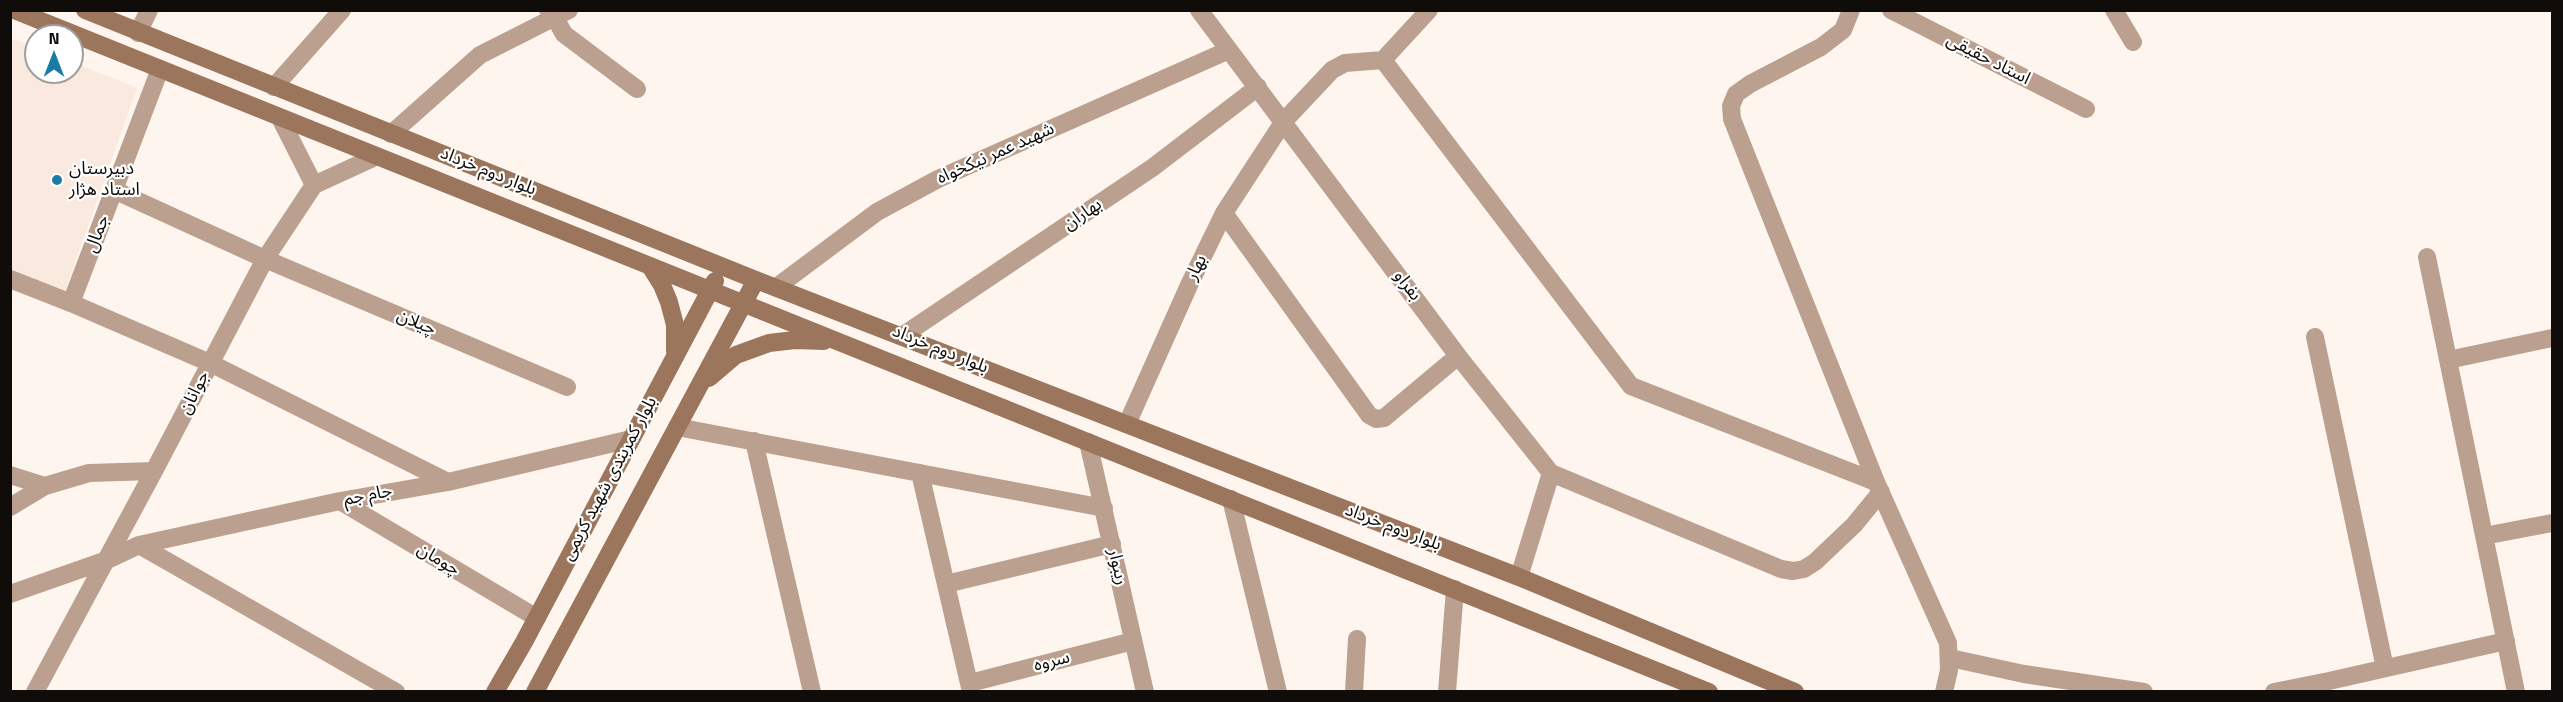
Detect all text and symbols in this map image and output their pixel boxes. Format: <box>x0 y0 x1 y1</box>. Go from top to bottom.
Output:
north arrow <box>24 24 84 84</box>
text: N <box>48 26 60 50</box>
street label: استاد حقیقی <box>1942 30 2034 90</box>
street label: شهید عمر نیکخواه <box>934 118 1058 190</box>
street label: بلوار دوم خرداد <box>437 143 539 201</box>
place label: دبیرستان استاد هژار <box>69 159 140 201</box>
marker: دبیرستان استاد هژار <box>50 173 64 187</box>
street label: بهاران <box>1060 194 1106 236</box>
street label: جمال <box>81 212 115 256</box>
street label: بهار <box>1182 252 1212 284</box>
street label: بفراو <box>1389 266 1425 306</box>
street label: چیلان <box>393 305 439 341</box>
street label: بلوار دوم خرداد <box>889 321 991 379</box>
street label: جوانان <box>175 368 215 418</box>
street label: بلوار کمربندی شهید کریمی <box>558 393 662 565</box>
street label: جام جم <box>342 481 394 511</box>
street label: بلوار دوم خرداد <box>1342 500 1444 556</box>
street label: چومان <box>413 539 463 581</box>
street label: ریبوار <box>1102 547 1132 587</box>
street label: سروه <box>1032 647 1072 677</box>

